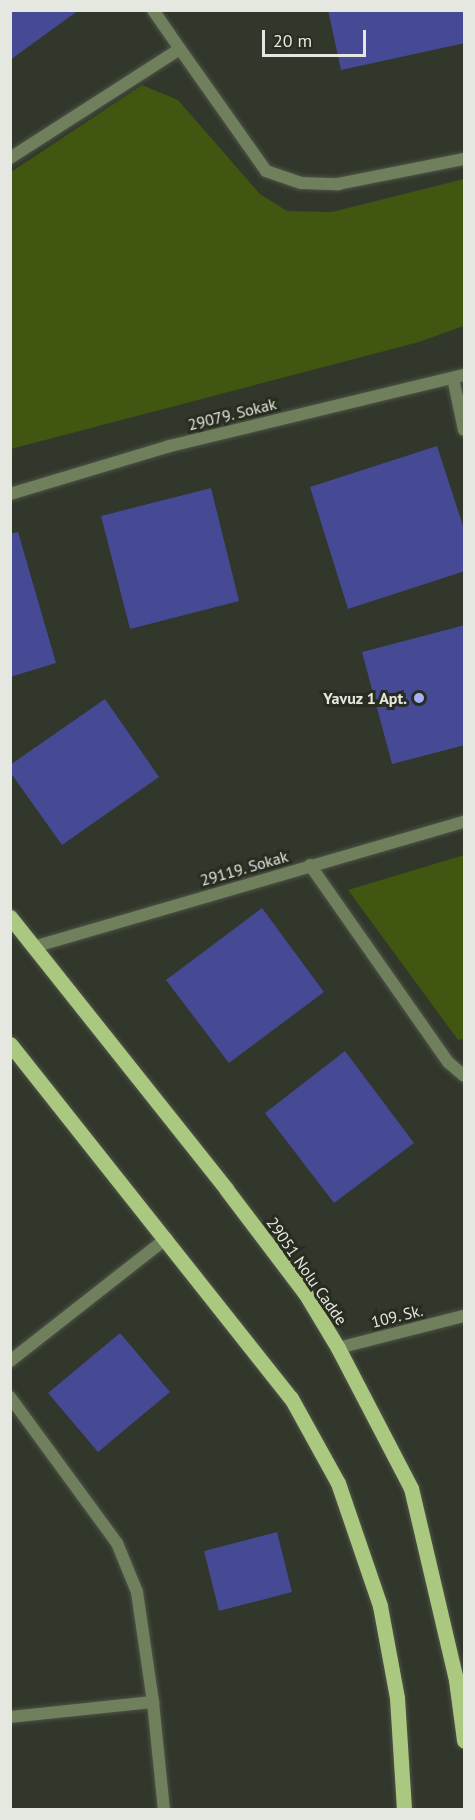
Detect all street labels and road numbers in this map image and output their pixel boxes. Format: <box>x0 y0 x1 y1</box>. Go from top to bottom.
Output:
street label: 29079. Sokak <box>185 394 279 434</box>
street label: 29119. Sokak <box>197 846 291 890</box>
street label: 29051 Nolu Cadde <box>263 1214 351 1328</box>
street label: 109. Sk. <box>369 1300 425 1332</box>

